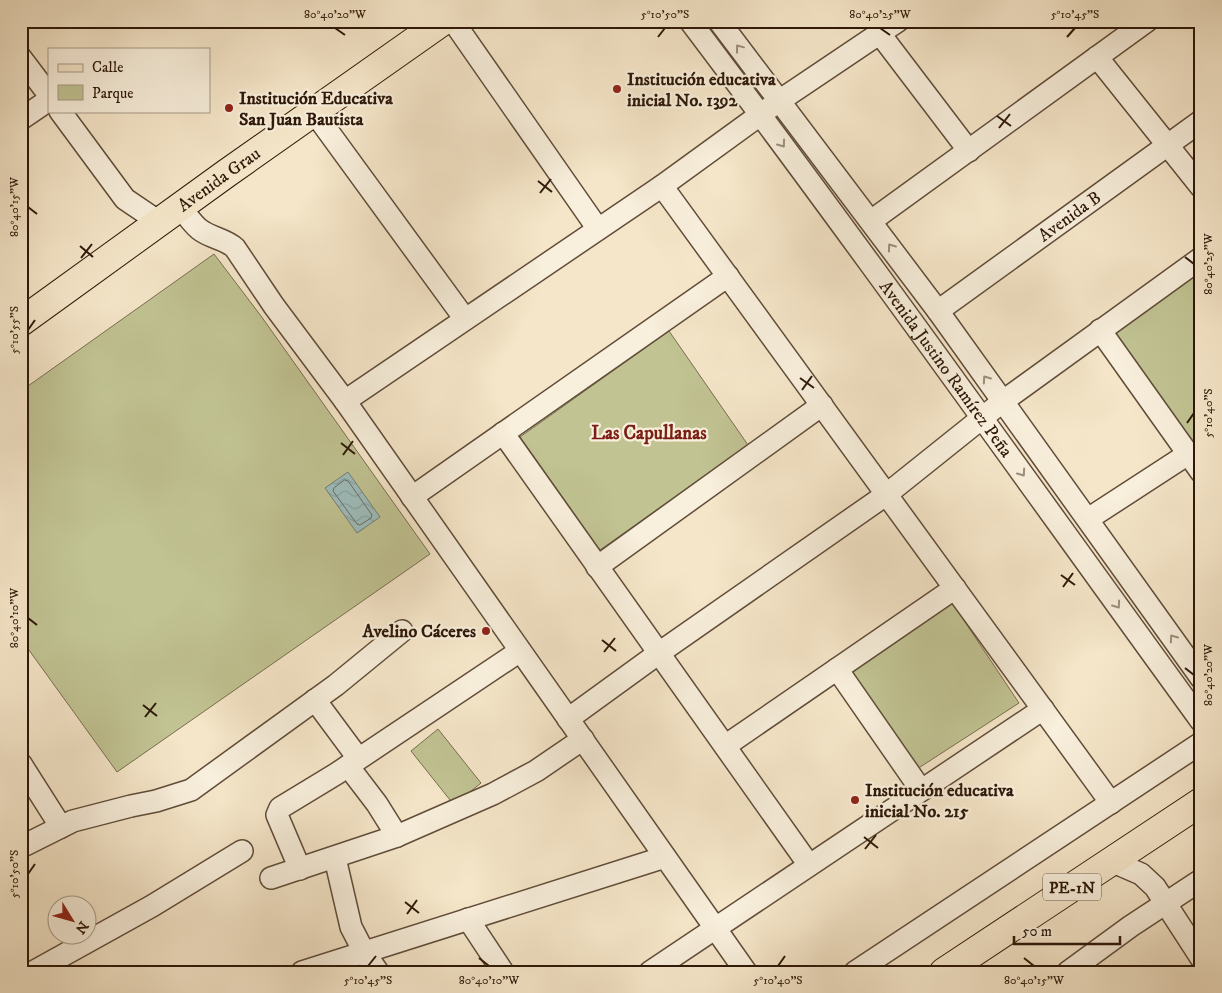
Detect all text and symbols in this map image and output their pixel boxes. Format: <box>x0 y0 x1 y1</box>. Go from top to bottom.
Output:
text: 80°40'20"W <box>304 7 367 22</box>
text: 5°10'50"S <box>641 7 689 22</box>
text: 80°40'25"W <box>849 7 912 22</box>
text: 5°10'45"S <box>1051 7 1099 22</box>
one-way arrow <box>736 44 745 54</box>
legend <box>48 48 210 112</box>
text: Calle <box>92 58 124 77</box>
place label: Institución educativa inicial No. 1392 <box>627 69 776 112</box>
marker: Institución educativa inicial No. 1392 <box>611 83 623 95</box>
text: Parque <box>92 84 133 103</box>
place label: Institución Educativa San Juan Bautista <box>239 88 393 131</box>
marker: Institución Educativa San Juan Bautista <box>223 102 235 114</box>
one-way arrow <box>776 138 785 148</box>
street label: Avenida Grau <box>174 143 265 217</box>
text: 80°40'15"W <box>7 176 22 237</box>
street label: Avenida B <box>1034 187 1106 247</box>
text: 80°40'25"W <box>1201 232 1216 295</box>
one-way arrow <box>888 244 896 253</box>
street label: Avenida Justino Ramírez Peña <box>874 276 1017 462</box>
text: 5°10'55"S <box>7 306 22 354</box>
one-way arrow <box>983 375 992 384</box>
text: 5°10'40"S <box>1201 388 1216 438</box>
district label: Las Capullanas <box>591 422 707 445</box>
one-way arrow <box>1016 468 1025 477</box>
text: 80°40'10"W <box>7 587 22 648</box>
one-way arrow <box>1111 599 1120 609</box>
place label: Avelino Cáceres <box>362 621 476 643</box>
marker: Avelino Cáceres <box>480 625 492 637</box>
one-way arrow <box>1170 635 1178 644</box>
text: 80°40'20"W <box>1201 643 1216 706</box>
place label: Institución educativa inicial No. 215 <box>865 780 1014 823</box>
marker: Institución educativa inicial No. 215 <box>849 794 861 806</box>
text: 5°10'50"S <box>7 850 22 898</box>
road number: PE-1N <box>1043 874 1101 900</box>
north arrow <box>48 896 98 946</box>
scale bar <box>1014 913 1121 945</box>
text: N <box>71 917 92 938</box>
text: 50 m <box>1022 922 1052 941</box>
text: 5°10'45"S <box>344 973 392 988</box>
text: 80°40'10"W <box>459 973 520 988</box>
text: 5°10'40"S <box>753 973 803 988</box>
text: 80°40'15"W <box>1004 973 1065 988</box>

